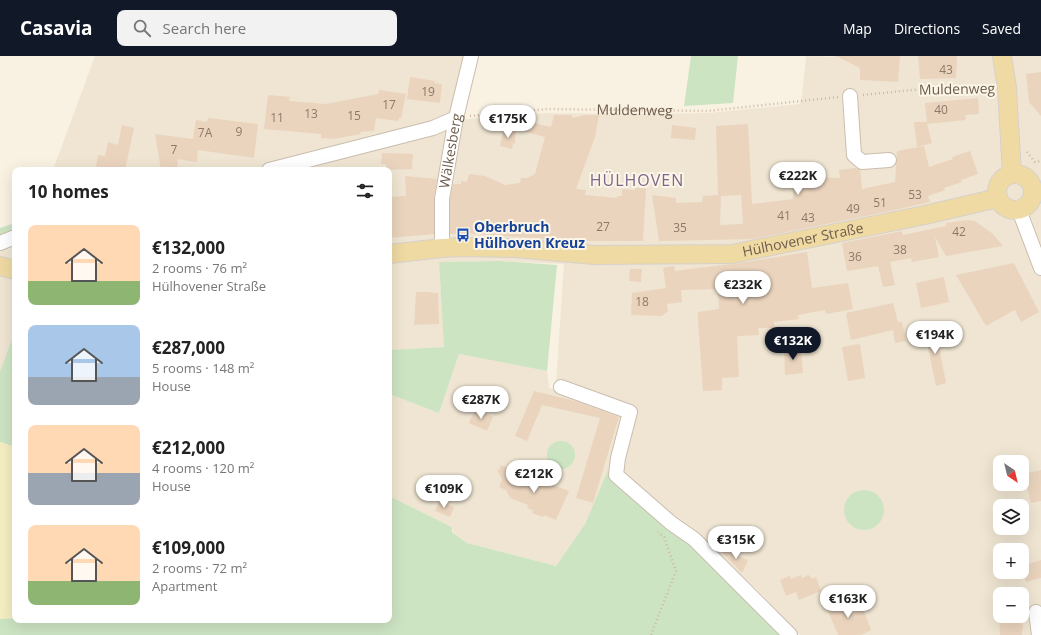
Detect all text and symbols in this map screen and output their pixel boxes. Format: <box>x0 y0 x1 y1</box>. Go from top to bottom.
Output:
search box <box>117 10 397 46</box>
text: Casavia <box>20 15 93 41</box>
icon: search <box>131 17 153 39</box>
text: Search here <box>163 18 246 38</box>
text: Map <box>843 19 872 38</box>
text: Directions <box>894 19 960 38</box>
text: Saved <box>982 19 1021 38</box>
house number: 43 <box>939 61 953 78</box>
street label: Muldenweg <box>919 78 996 99</box>
house number: 19 <box>421 83 435 100</box>
house number: 17 <box>382 96 396 113</box>
street label: Muldenweg <box>597 100 673 120</box>
house number: 40 <box>934 101 948 118</box>
house number: 13 <box>304 105 318 122</box>
pin: €175K <box>480 105 536 139</box>
house number: 15 <box>347 107 361 124</box>
house number: 11 <box>270 109 284 126</box>
text: €175K <box>489 109 527 127</box>
street label: Wälkesberg <box>434 111 466 190</box>
house number: 9 <box>236 123 243 140</box>
house number: 7A <box>198 124 213 141</box>
house number: 7 <box>171 141 178 158</box>
pin: €222K <box>770 162 826 196</box>
text: €222K <box>779 166 817 184</box>
district label: HÜLHOVEN <box>590 169 684 191</box>
text: 10 homes <box>28 180 109 203</box>
icon: filters <box>354 180 376 202</box>
house number: 53 <box>908 186 922 203</box>
house number: 51 <box>873 194 887 211</box>
house number: 49 <box>846 200 860 217</box>
house number: 41 <box>777 207 791 224</box>
house number: 43 <box>801 209 815 226</box>
place label: Oberbruch Hülhoven Kreuz <box>474 217 585 252</box>
house number: 27 <box>596 218 610 235</box>
street label: Hülhovener Straße <box>741 218 865 261</box>
house number: 35 <box>673 219 687 236</box>
house number: 42 <box>952 223 966 240</box>
bus stop icon: Oberbruch Hülhoven Kreuz <box>455 227 471 243</box>
text: €132,000 <box>152 236 225 259</box>
icon: home <box>60 241 108 289</box>
house number: 38 <box>893 241 907 258</box>
house number: 36 <box>848 248 862 265</box>
text: 2 rooms · 76 m² <box>152 259 247 277</box>
pin: €232K <box>715 271 771 305</box>
text: €232K <box>724 275 762 293</box>
text: Hülhovener Straße <box>152 277 266 295</box>
house number: 18 <box>635 293 649 310</box>
pin: €194K <box>907 321 963 355</box>
text: €194K <box>916 325 954 343</box>
pin: €132K <box>765 327 821 361</box>
text: €132K <box>774 331 812 349</box>
text: €287,000 <box>152 336 225 359</box>
icon: home <box>60 341 108 389</box>
text: 5 rooms · 148 m² <box>152 359 254 377</box>
text: House <box>152 377 191 395</box>
pin: €287K <box>453 386 509 420</box>
text: €287K <box>462 390 500 408</box>
text: €212,000 <box>152 436 225 459</box>
icon: home <box>60 441 108 489</box>
north arrow <box>993 455 1029 491</box>
map controls <box>993 455 1029 623</box>
text: 4 rooms · 120 m² <box>152 459 254 477</box>
pin: €212K <box>506 460 562 494</box>
text: €212K <box>515 464 553 482</box>
pin: €109K <box>416 475 472 509</box>
text: House <box>152 477 191 495</box>
text: €109K <box>425 479 463 497</box>
button: layers <box>993 499 1029 535</box>
pin: €315K <box>708 526 764 560</box>
text: €315K <box>717 530 755 548</box>
text: €109,000 <box>152 536 225 559</box>
icon: home <box>60 541 108 589</box>
button: + <box>993 543 1029 579</box>
text: 2 rooms · 72 m² <box>152 559 247 577</box>
text: Apartment <box>152 577 217 595</box>
pin: €163K <box>820 585 876 619</box>
button: − <box>993 587 1029 623</box>
text: €163K <box>829 589 867 607</box>

